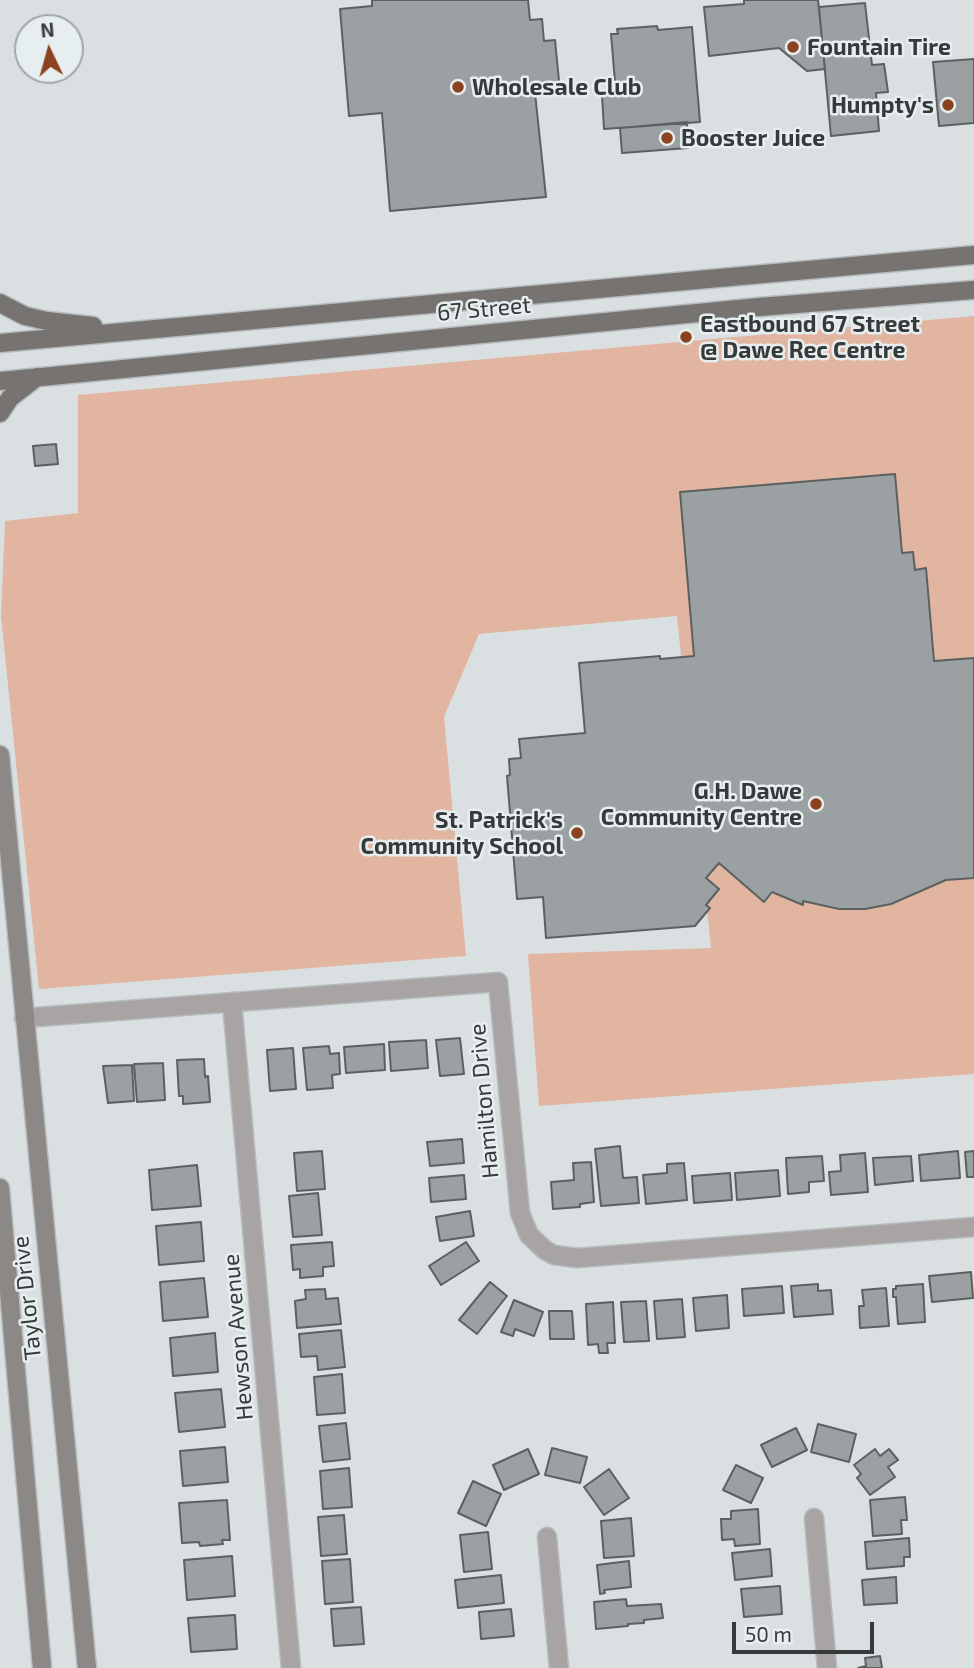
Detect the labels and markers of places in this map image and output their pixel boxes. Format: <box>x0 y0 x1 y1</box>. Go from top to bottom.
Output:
place label: Fountain Tire <box>807 33 951 61</box>
marker: Fountain Tire <box>785 39 801 55</box>
place label: Wholesale Club <box>472 73 642 101</box>
marker: Wholesale Club <box>450 79 466 95</box>
place label: Humpty's <box>831 91 934 119</box>
marker: Humpty's <box>940 97 956 113</box>
place label: Booster Juice <box>681 124 825 152</box>
marker: Booster Juice <box>659 130 675 146</box>
place label: Eastbound 67 Street @ Dawe Rec Centre <box>700 310 920 364</box>
marker: Eastbound 67 Street @ Dawe Rec Centre <box>678 329 694 345</box>
place label: G.H. Dawe Community Centre <box>601 777 802 831</box>
marker: G.H. Dawe Community Centre <box>808 796 824 812</box>
place label: St. Patrick's Community School <box>360 806 563 860</box>
marker: St. Patrick's Community School <box>569 825 585 841</box>

